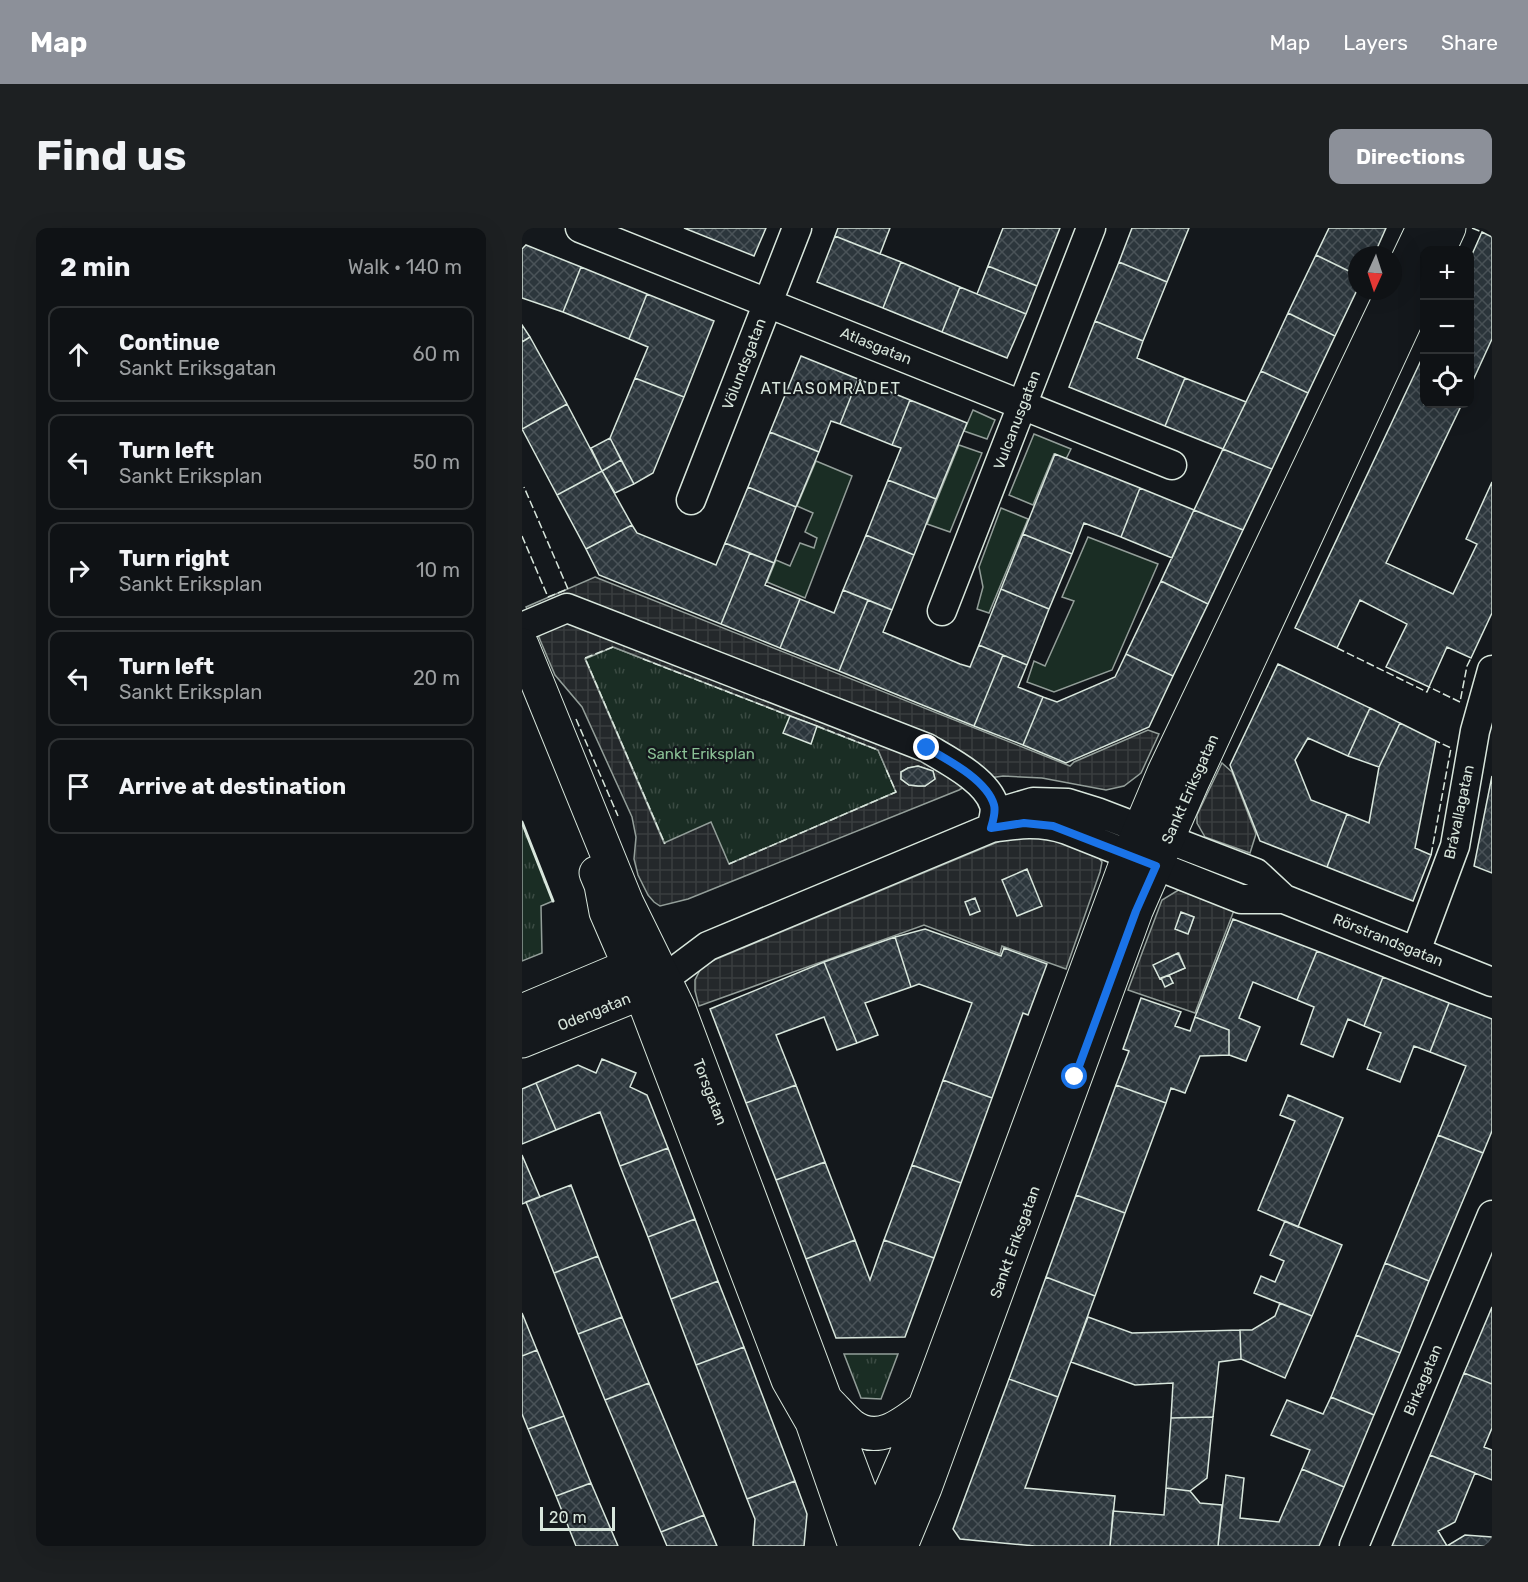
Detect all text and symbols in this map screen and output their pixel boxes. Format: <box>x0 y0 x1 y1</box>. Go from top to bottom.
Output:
text: Map <box>30 26 87 59</box>
text: Map <box>1269 30 1310 55</box>
text: Layers <box>1343 30 1408 55</box>
text: Share <box>1441 30 1498 55</box>
button: Directions <box>1329 129 1492 184</box>
text: Find us <box>36 131 187 181</box>
north arrow <box>1348 246 1402 300</box>
map controls <box>1420 246 1474 408</box>
button: + <box>1420 246 1474 300</box>
text: 2 min <box>60 252 130 283</box>
text: Walk · 140 m <box>348 255 462 279</box>
button: − <box>1420 300 1474 354</box>
street label: Völundsgatan <box>718 316 770 412</box>
street label: Atlasgatan <box>838 324 914 368</box>
text: Continue <box>119 329 220 356</box>
icon: ahead <box>62 338 95 371</box>
text: 60 m <box>413 342 460 366</box>
button: locate <box>1420 354 1474 408</box>
text: Sankt Eriksgatan <box>119 356 276 380</box>
street label: Vulcanusgatan <box>990 368 1044 472</box>
district label: ATLASOMRÅDET <box>760 379 902 398</box>
text: Turn left <box>119 437 214 464</box>
icon: left <box>62 446 95 479</box>
text: 50 m <box>413 450 460 474</box>
text: Sankt Eriksplan <box>119 464 262 488</box>
text: Turn right <box>119 545 229 572</box>
icon: right <box>62 554 95 587</box>
text: 10 m <box>416 558 460 582</box>
text: Sankt Eriksplan <box>119 572 262 596</box>
text: Turn left <box>119 653 214 680</box>
icon: left <box>62 662 95 695</box>
text: 20 m <box>413 666 460 690</box>
text: Sankt Eriksplan <box>119 680 262 704</box>
street label: Sankt Eriksgatan <box>1158 731 1222 847</box>
route end <box>913 734 939 760</box>
park label: Sankt Eriksplan <box>647 745 755 763</box>
street label: Bråvallagatan <box>1440 763 1478 861</box>
icon: arrive <box>62 770 95 803</box>
text: Arrive at destination <box>119 773 346 800</box>
street label: Rörstrandsgatan <box>1330 910 1446 970</box>
street label: Odengatan <box>555 989 633 1035</box>
street label: Torsgatan <box>689 1056 731 1128</box>
route start <box>1061 1063 1087 1089</box>
street label: Sankt Eriksgatan <box>986 1183 1044 1301</box>
street label: Birkagatan <box>1400 1342 1446 1418</box>
scale bar <box>540 1504 615 1532</box>
text: 20 m <box>549 1508 587 1527</box>

